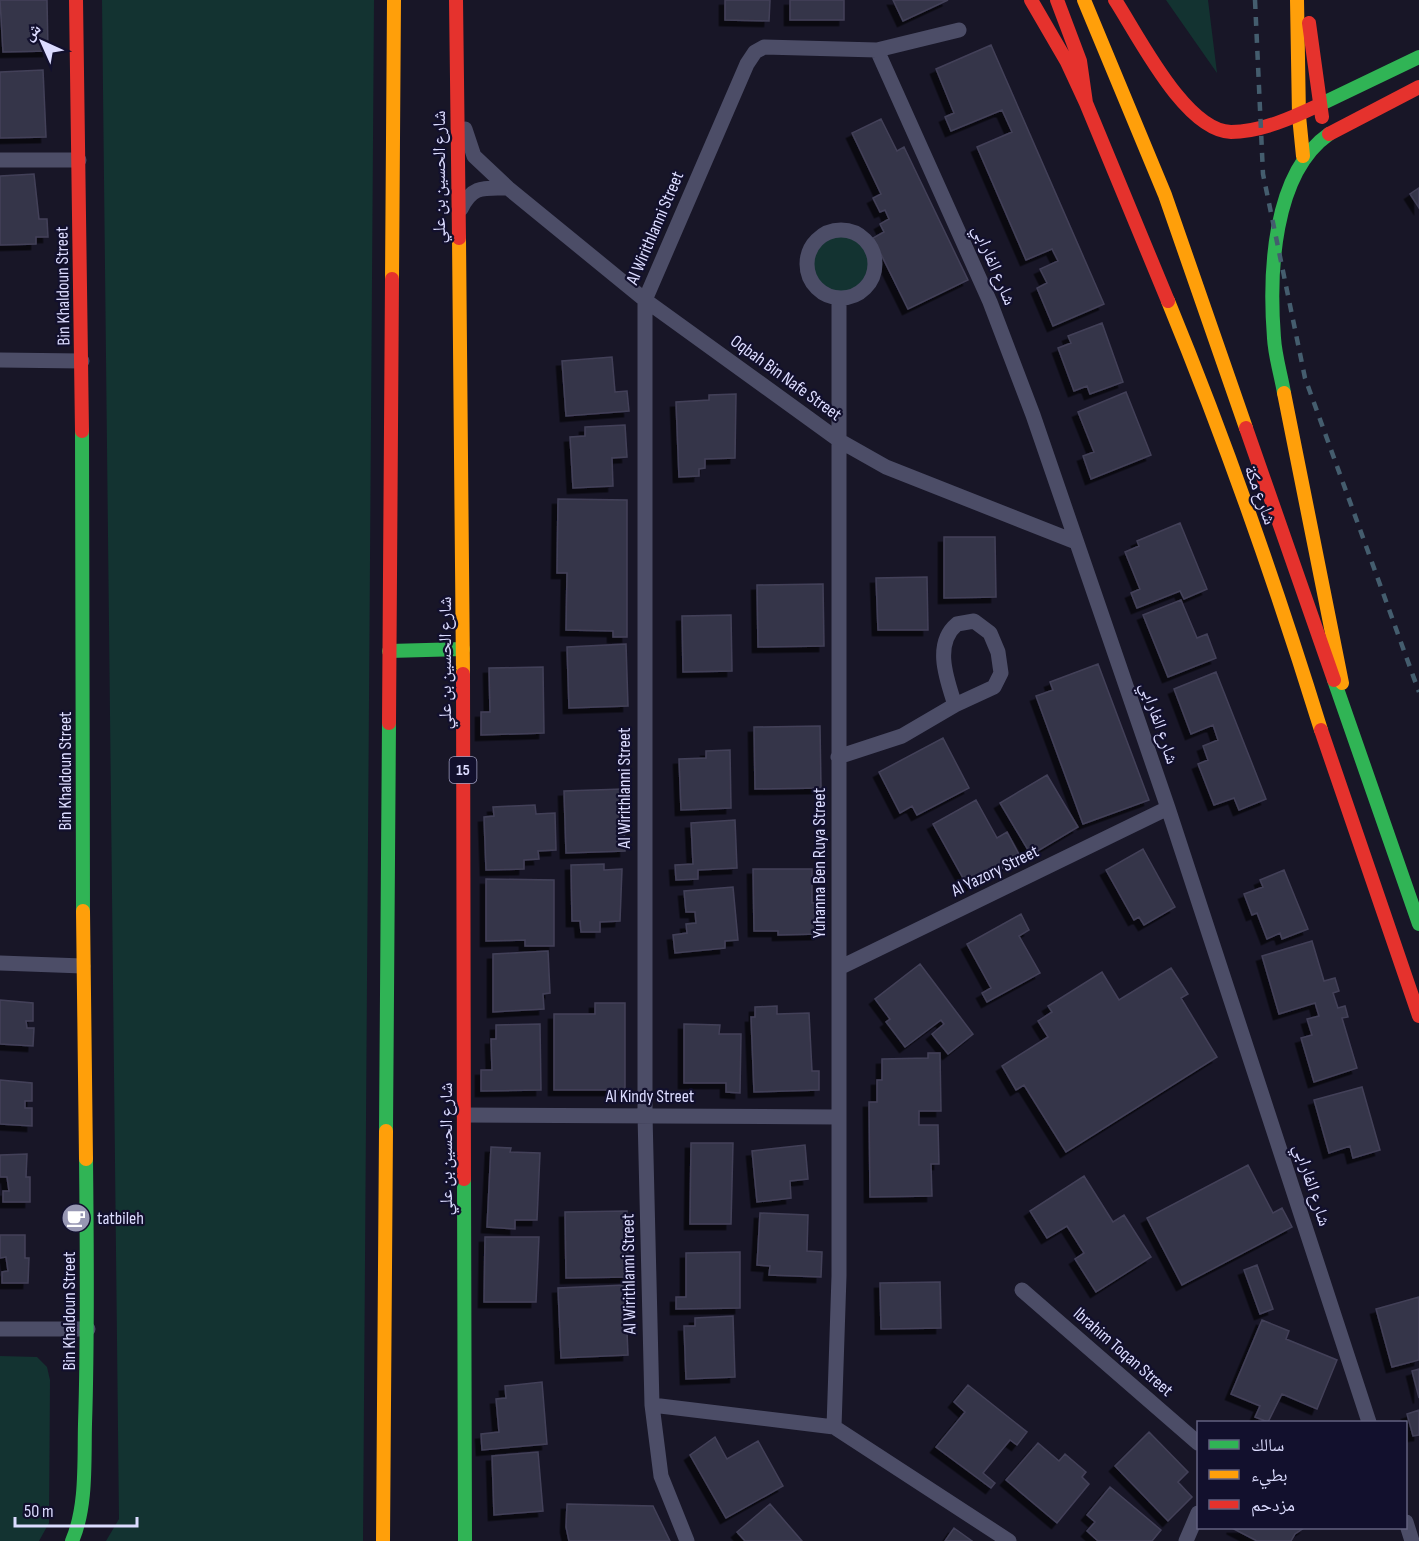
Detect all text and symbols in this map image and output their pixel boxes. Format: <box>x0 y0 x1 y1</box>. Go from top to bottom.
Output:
north arrow <box>12 12 72 72</box>
text: ش <box>20 20 45 45</box>
street label: شارع الحسين بن علي <box>429 110 453 244</box>
street label: Al Wirithlanni Street <box>621 168 688 289</box>
street label: شارع الفارابي <box>964 222 1020 310</box>
street label: Bin Khaldoun Street <box>51 226 75 346</box>
street label: Oqbah Bin Nafe Street <box>726 331 846 426</box>
street label: شارع مكة <box>1240 462 1280 528</box>
street label: شارع الحسين بن علي <box>435 596 459 730</box>
street label: شارع الفارابي <box>1132 679 1183 768</box>
street label: Bin Khaldoun Street <box>55 711 76 831</box>
street label: Al Wirithlanni Street <box>614 727 635 849</box>
road number: 15 <box>450 757 476 783</box>
street label: Yuhanna Ben Ruya Street <box>809 787 830 938</box>
street label: Al Yazory Street <box>947 841 1043 902</box>
street label: شارع الحسين بن علي <box>436 1082 460 1216</box>
street label: Al Kindy Street <box>605 1086 695 1107</box>
street label: شارع الفارابي <box>1285 1141 1335 1230</box>
cafe icon: tatbileh <box>60 1202 92 1234</box>
place label: tatbileh <box>97 1208 144 1229</box>
street label: Al Wirithlanni Street <box>617 1213 641 1336</box>
street label: Bin Khaldoun Street <box>59 1251 80 1371</box>
street label: Ibrahim Toqan Street <box>1069 1303 1177 1401</box>
legend <box>1197 1421 1407 1529</box>
text: سالك <box>1251 1435 1284 1456</box>
text: بطيء <box>1251 1465 1288 1490</box>
scale bar <box>15 1490 136 1528</box>
text: مزدحم <box>1251 1495 1295 1517</box>
text: 50 m <box>24 1501 54 1522</box>

